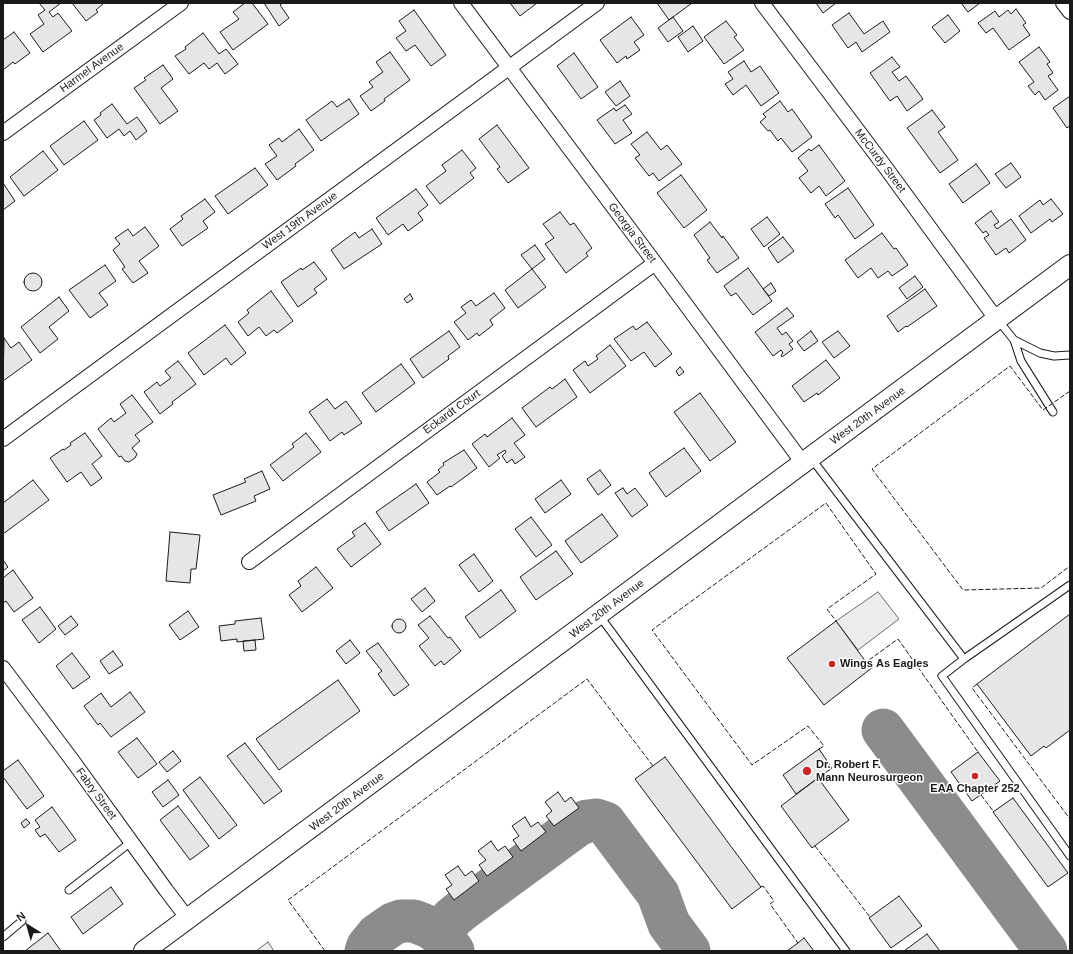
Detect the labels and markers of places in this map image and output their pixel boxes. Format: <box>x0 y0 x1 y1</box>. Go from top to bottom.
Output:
place label: Wings As Eagles <box>840 657 929 671</box>
marker: Wings As Eagles <box>827 659 837 669</box>
place label: Dr. Robert F. Mann Neurosurgeon <box>816 758 923 784</box>
marker: Dr. Robert F. Mann Neurosurgeon <box>801 765 813 777</box>
marker: EAA Chapter 252 <box>970 771 980 781</box>
place label: EAA Chapter 252 <box>930 782 1020 796</box>

